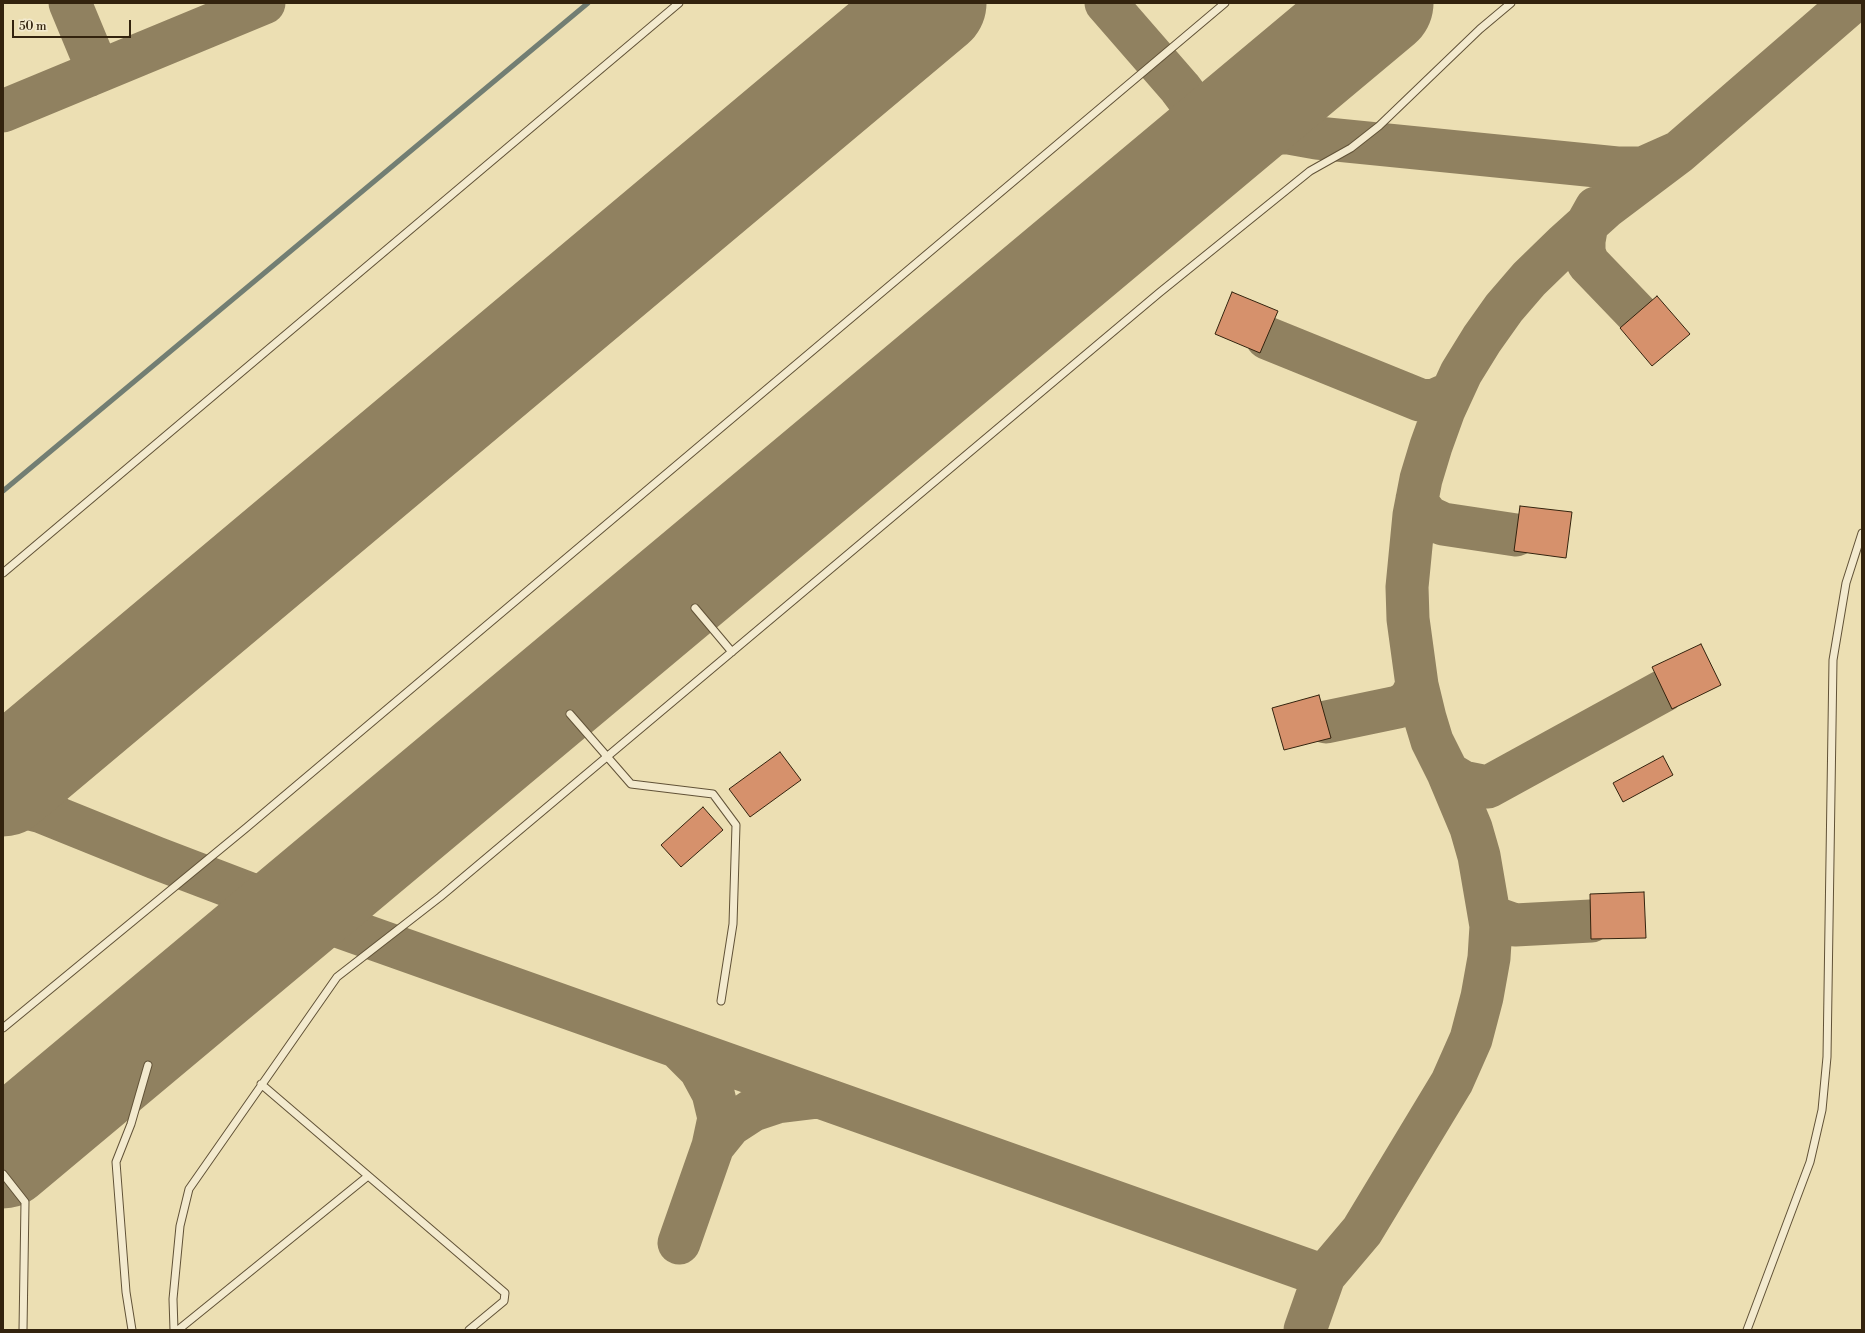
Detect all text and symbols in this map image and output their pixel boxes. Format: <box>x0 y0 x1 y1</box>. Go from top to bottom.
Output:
scale bar <box>14 12 133 38</box>
text: 50 m <box>19 19 47 34</box>

